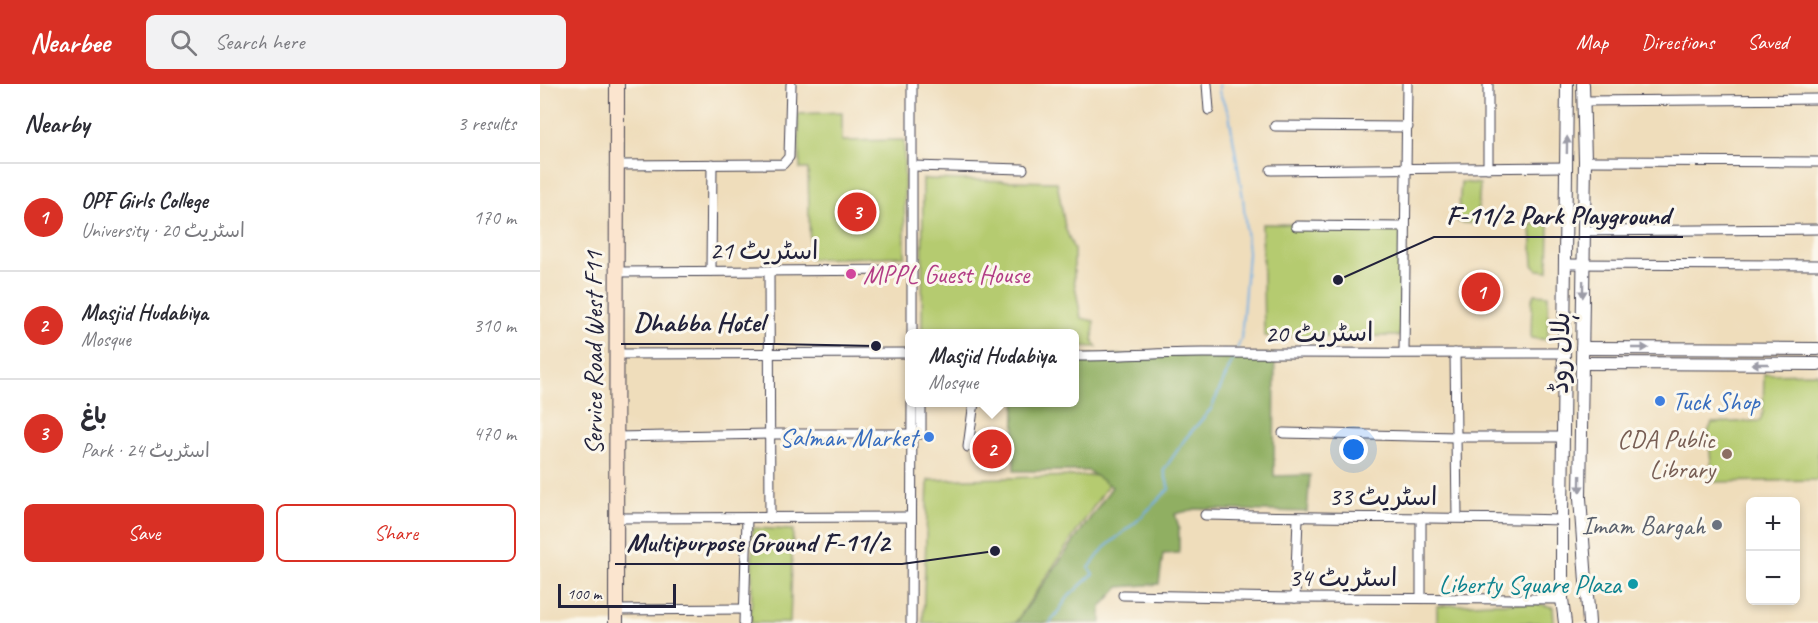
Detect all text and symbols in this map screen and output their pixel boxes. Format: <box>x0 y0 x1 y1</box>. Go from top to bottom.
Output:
search box <box>146 15 566 69</box>
text: Nearbee <box>30 25 110 60</box>
icon: search <box>167 26 200 59</box>
text: Search here <box>215 28 304 56</box>
text: Map <box>1576 29 1608 55</box>
text: Directions <box>1641 29 1714 55</box>
text: Saved <box>1747 29 1788 55</box>
text: Nearby <box>24 107 89 140</box>
text: 3 results <box>457 111 516 136</box>
one-way arrow <box>1562 135 1571 154</box>
text: OPF Girls College <box>81 187 208 215</box>
pin: 3 <box>838 190 876 234</box>
callout: F-11/2 Park Playground <box>1434 192 1683 237</box>
text: F-11/2 Park Playground <box>1446 198 1675 232</box>
text: 1 <box>39 205 48 230</box>
text: 170 m <box>473 205 516 230</box>
text: University · اسٹریٹ 20 <box>81 218 245 243</box>
street label: اسٹریٹ 21 <box>709 234 819 267</box>
street label: Service Road West F11 <box>577 250 610 455</box>
place label: MPPL Guest House <box>863 258 1031 291</box>
marker: MPPL Guest House <box>844 267 858 281</box>
pin: 1 <box>1462 270 1500 314</box>
one-way arrow <box>1578 280 1588 299</box>
text: Masjid Hudabiya <box>81 299 208 327</box>
callout: Dhabba Hotel <box>621 299 776 344</box>
text: Dhabba Hotel <box>634 305 769 339</box>
street label: ہلال روڈ <box>1543 312 1580 394</box>
text: 2 <box>39 313 48 338</box>
text: 310 m <box>473 313 516 338</box>
street label: اسٹریٹ 20 <box>1264 316 1374 350</box>
text: Mosque <box>81 327 131 352</box>
popup <box>905 329 1079 407</box>
text: Masjid Hudabiya <box>929 342 1055 370</box>
one-way arrow <box>1631 343 1650 353</box>
one-way arrow <box>1750 359 1769 369</box>
text: Mosque <box>929 370 978 395</box>
place label: Tuck Shop <box>1672 385 1761 418</box>
marker: Tuck Shop <box>1653 394 1667 408</box>
text: باغ <box>81 402 107 430</box>
text: 3 <box>39 421 48 446</box>
text: 470 m <box>473 421 516 446</box>
place label: Salman Market <box>779 421 920 454</box>
place label: CDA Public Library <box>1617 423 1717 486</box>
pin: 2 <box>972 426 1012 472</box>
marker: Salman Market <box>922 430 936 444</box>
your location <box>1339 435 1368 464</box>
text: Park · اسٹریٹ 24 <box>81 438 210 463</box>
marker: CDA Public Library <box>1720 447 1734 461</box>
one-way arrow <box>1575 475 1585 494</box>
street label: اسٹریٹ 33 <box>1328 480 1438 513</box>
map controls <box>1746 497 1800 605</box>
button: + <box>1746 497 1800 551</box>
button: Save <box>24 504 264 562</box>
button: Share <box>276 504 516 562</box>
place label: Imam Bargah <box>1581 509 1706 542</box>
marker: Imam Bargah <box>1710 518 1724 532</box>
callout: Multipurpose Ground F-11/2 <box>615 519 902 564</box>
text: Multipurpose Ground F-11/2 <box>627 525 892 559</box>
button: − <box>1746 551 1800 605</box>
street label: اسٹریٹ 34 <box>1288 561 1398 594</box>
place label: Liberty Square Plaza <box>1439 568 1623 601</box>
marker: Liberty Square Plaza <box>1626 577 1640 591</box>
scale bar <box>558 581 676 608</box>
text: 100 m <box>567 584 601 604</box>

